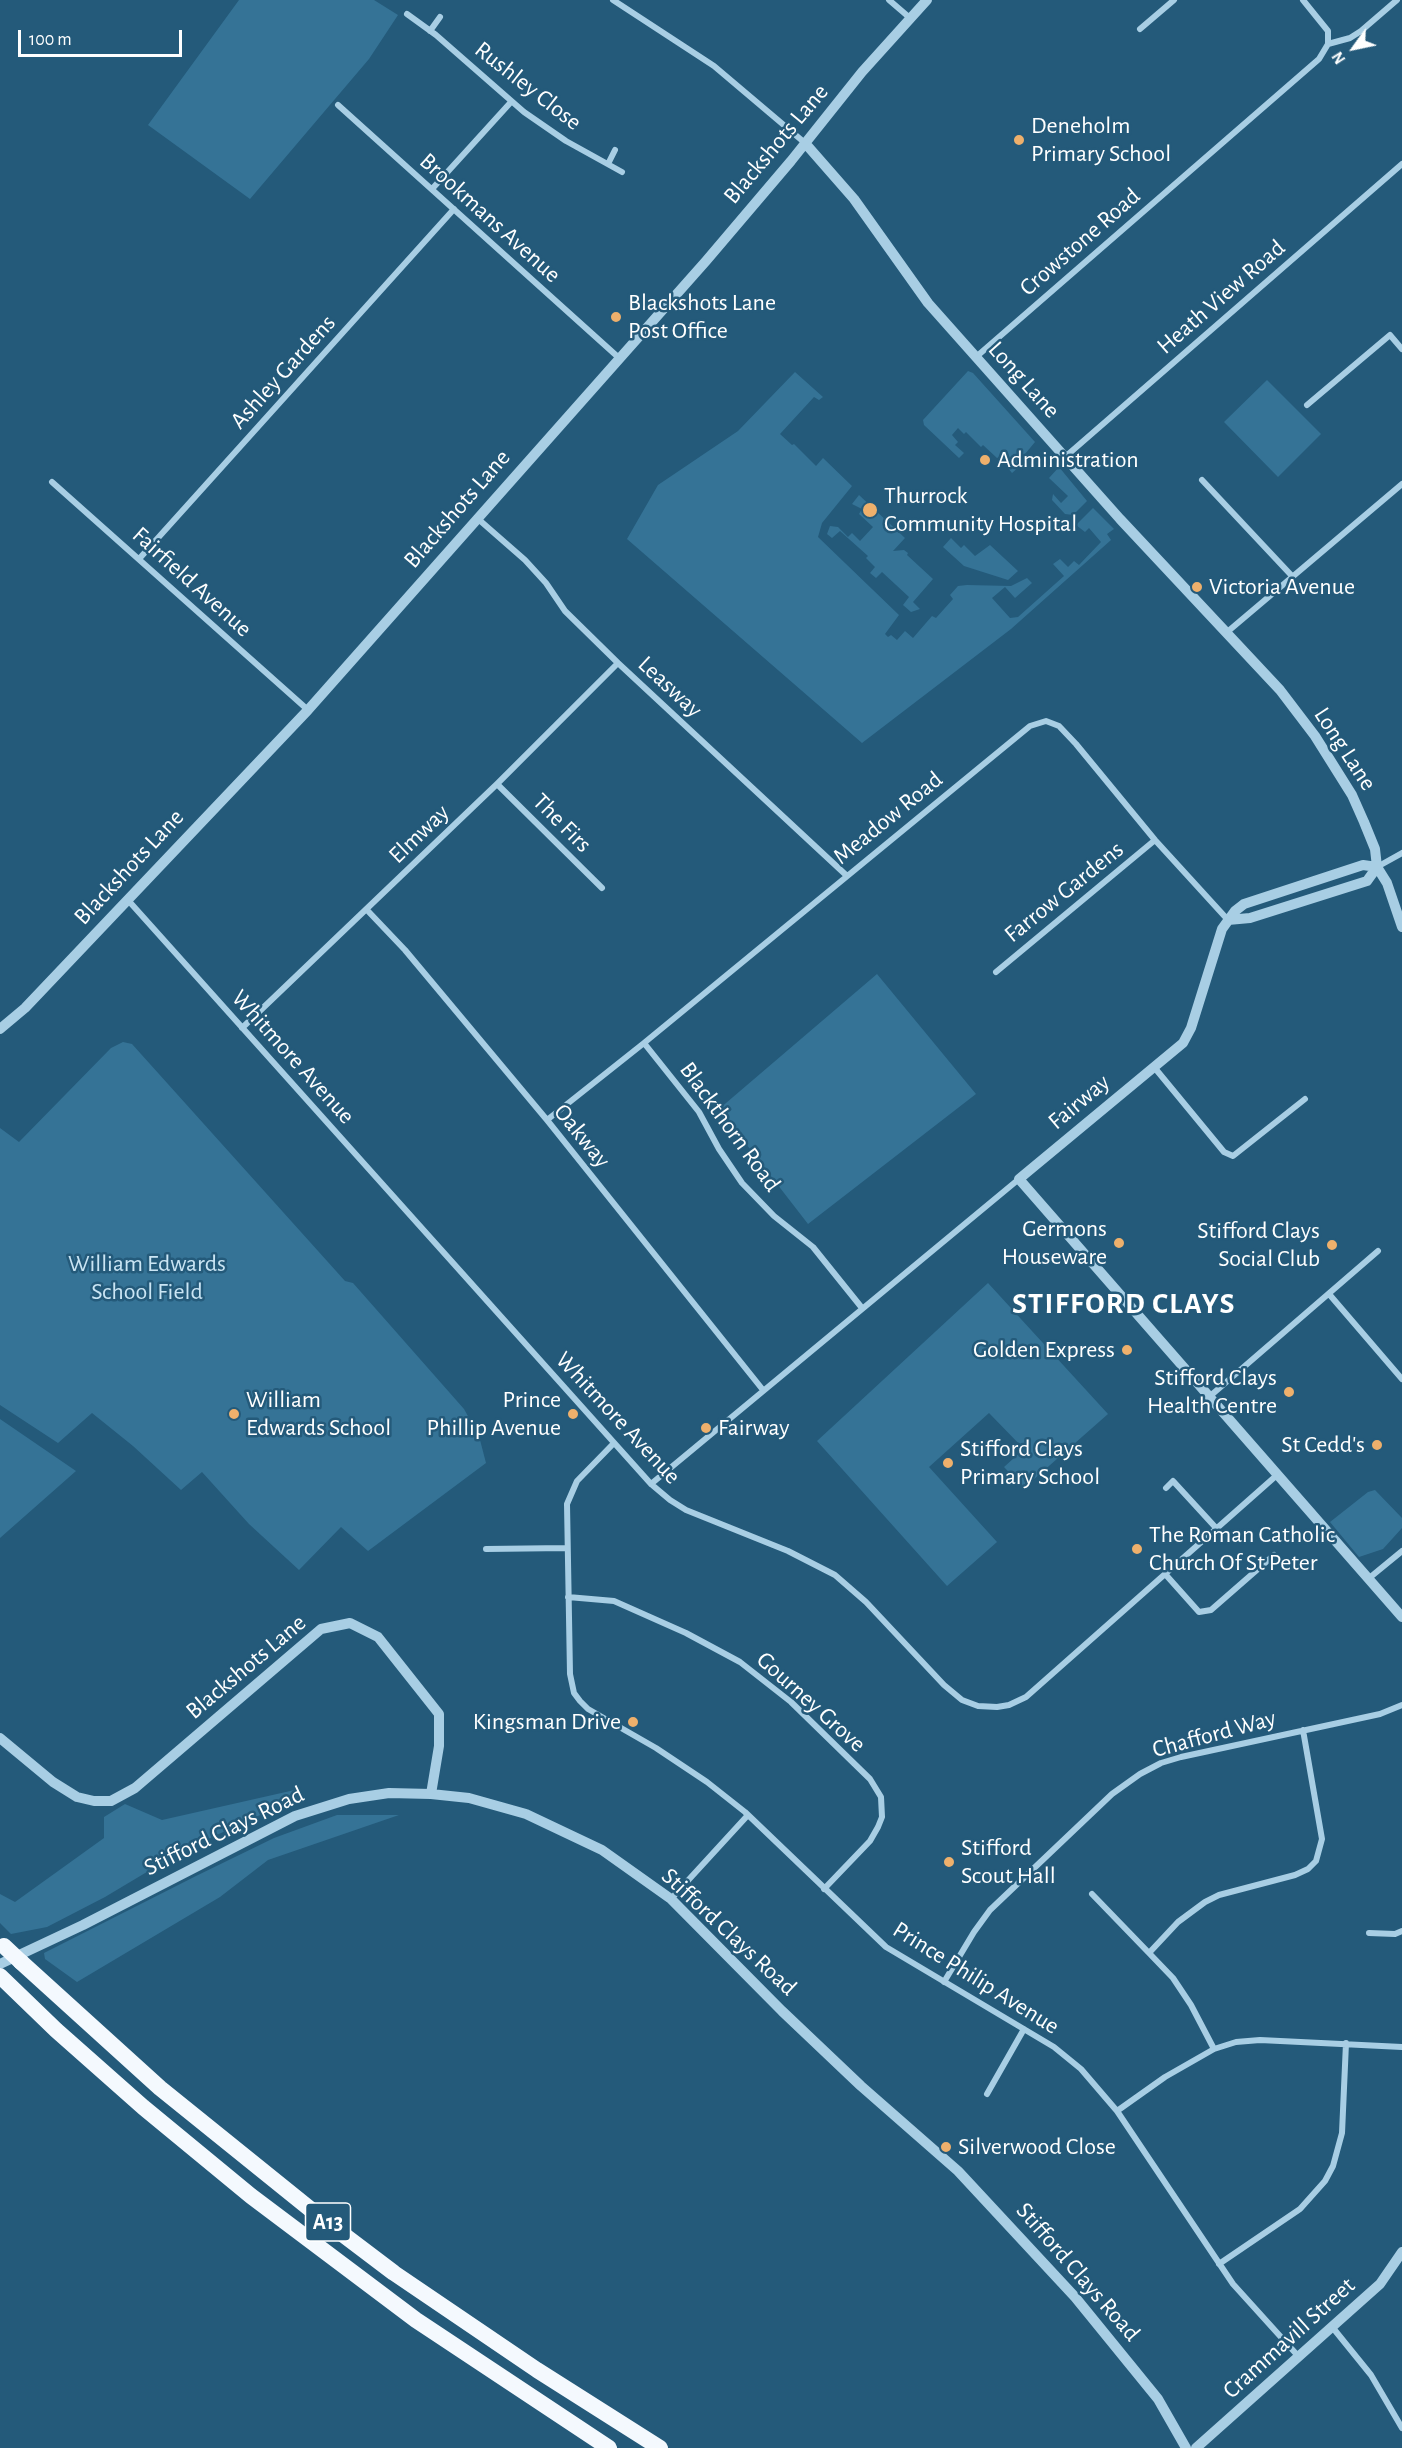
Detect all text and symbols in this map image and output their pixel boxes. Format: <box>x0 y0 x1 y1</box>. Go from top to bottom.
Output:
scale bar <box>21 18 184 56</box>
north arrow <box>1324 18 1384 78</box>
text: 100 m <box>29 31 72 49</box>
street label: Rushley Close <box>469 35 587 137</box>
text: N <box>1329 49 1349 67</box>
street label: Blackshots Lane <box>717 78 835 210</box>
place label: Deneholm Primary School <box>1031 112 1171 168</box>
marker: Deneholm Primary School <box>1012 133 1026 147</box>
street label: Brookmans Avenue <box>413 147 567 289</box>
street label: Crowstone Road <box>1014 182 1146 302</box>
street label: Heath View Road <box>1151 233 1291 361</box>
place label: Blackshots Lane Post Office <box>628 289 776 345</box>
street label: Ashley Gardens <box>224 309 342 435</box>
marker: Blackshots Lane Post Office <box>609 310 623 324</box>
street label: Long Lane <box>982 336 1066 424</box>
street label: Blackshots Lane <box>398 444 516 574</box>
place label: Administration <box>997 446 1139 474</box>
marker: Administration <box>978 453 992 467</box>
place label: Thurrock Community Hospital <box>884 482 1077 538</box>
marker: Thurrock Community Hospital <box>861 501 879 519</box>
street label: Fairfield Avenue <box>126 521 258 643</box>
place label: Victoria Avenue <box>1209 573 1355 601</box>
marker: Victoria Avenue <box>1190 580 1204 594</box>
street label: Leasway <box>632 650 708 724</box>
street label: Long Lane <box>1307 702 1383 796</box>
street label: Meadow Road <box>828 765 948 871</box>
street label: The Firs <box>526 787 598 859</box>
street label: Elmway <box>383 798 455 870</box>
street label: Blackshots Lane <box>68 803 190 931</box>
street label: Farrow Gardens <box>999 835 1129 949</box>
street label: Whitmore Avenue <box>225 984 361 1130</box>
street label: Blackthorn Road <box>673 1056 787 1198</box>
street label: Fairway <box>1042 1068 1116 1136</box>
street label: Oakway <box>547 1098 617 1174</box>
place label: Germons Houseware <box>1002 1215 1107 1271</box>
place label: Stifford Clays Social Club <box>1197 1217 1320 1273</box>
marker: Germons Houseware <box>1112 1236 1126 1250</box>
marker: Stifford Clays Social Club <box>1325 1238 1339 1252</box>
park label: William Edwards School Field <box>68 1250 226 1306</box>
district label: STIFFORD CLAYS <box>1012 1286 1236 1322</box>
place label: Golden Express <box>973 1336 1115 1364</box>
marker: Golden Express <box>1120 1343 1134 1357</box>
street label: Whitmore Avenue <box>549 1346 687 1490</box>
place label: Stifford Clays Health Centre <box>1147 1364 1277 1420</box>
marker: Stifford Clays Health Centre <box>1282 1385 1296 1399</box>
place label: William Edwards School <box>246 1386 391 1442</box>
place label: Prince Phillip Avenue <box>426 1386 561 1442</box>
marker: William Edwards School <box>227 1407 241 1421</box>
marker: Prince Phillip Avenue <box>566 1407 580 1421</box>
place label: Fairway <box>718 1414 789 1442</box>
marker: Fairway <box>699 1421 713 1435</box>
place label: St Cedd's <box>1281 1431 1365 1459</box>
place label: Stifford Clays Primary School <box>960 1435 1100 1491</box>
marker: St Cedd's <box>1370 1438 1384 1452</box>
marker: Stifford Clays Primary School <box>941 1456 955 1470</box>
place label: The Roman Catholic Church Of St Peter <box>1149 1521 1335 1577</box>
marker: The Roman Catholic Church Of St Peter <box>1130 1542 1144 1556</box>
street label: Blackshots Lane <box>180 1608 312 1726</box>
street label: Gourney Grove <box>750 1645 872 1759</box>
street label: Chafford Way <box>1149 1704 1279 1764</box>
place label: Kingsman Drive <box>473 1708 621 1736</box>
marker: Kingsman Drive <box>626 1715 640 1729</box>
street label: Stifford Clays Road <box>139 1780 309 1882</box>
place label: Stifford Scout Hall <box>961 1834 1056 1890</box>
marker: Stifford Scout Hall <box>942 1855 956 1869</box>
street label: Stifford Clays Road <box>655 1862 803 2002</box>
street label: Prince Philip Avenue <box>887 1915 1065 2041</box>
place label: Silverwood Close <box>958 2133 1116 2161</box>
marker: Silverwood Close <box>939 2140 953 2154</box>
street label: Stifford Clays Road <box>1010 2197 1146 2347</box>
road number: A13 <box>306 2203 350 2241</box>
street label: Crammavill Street <box>1217 2271 1361 2405</box>

